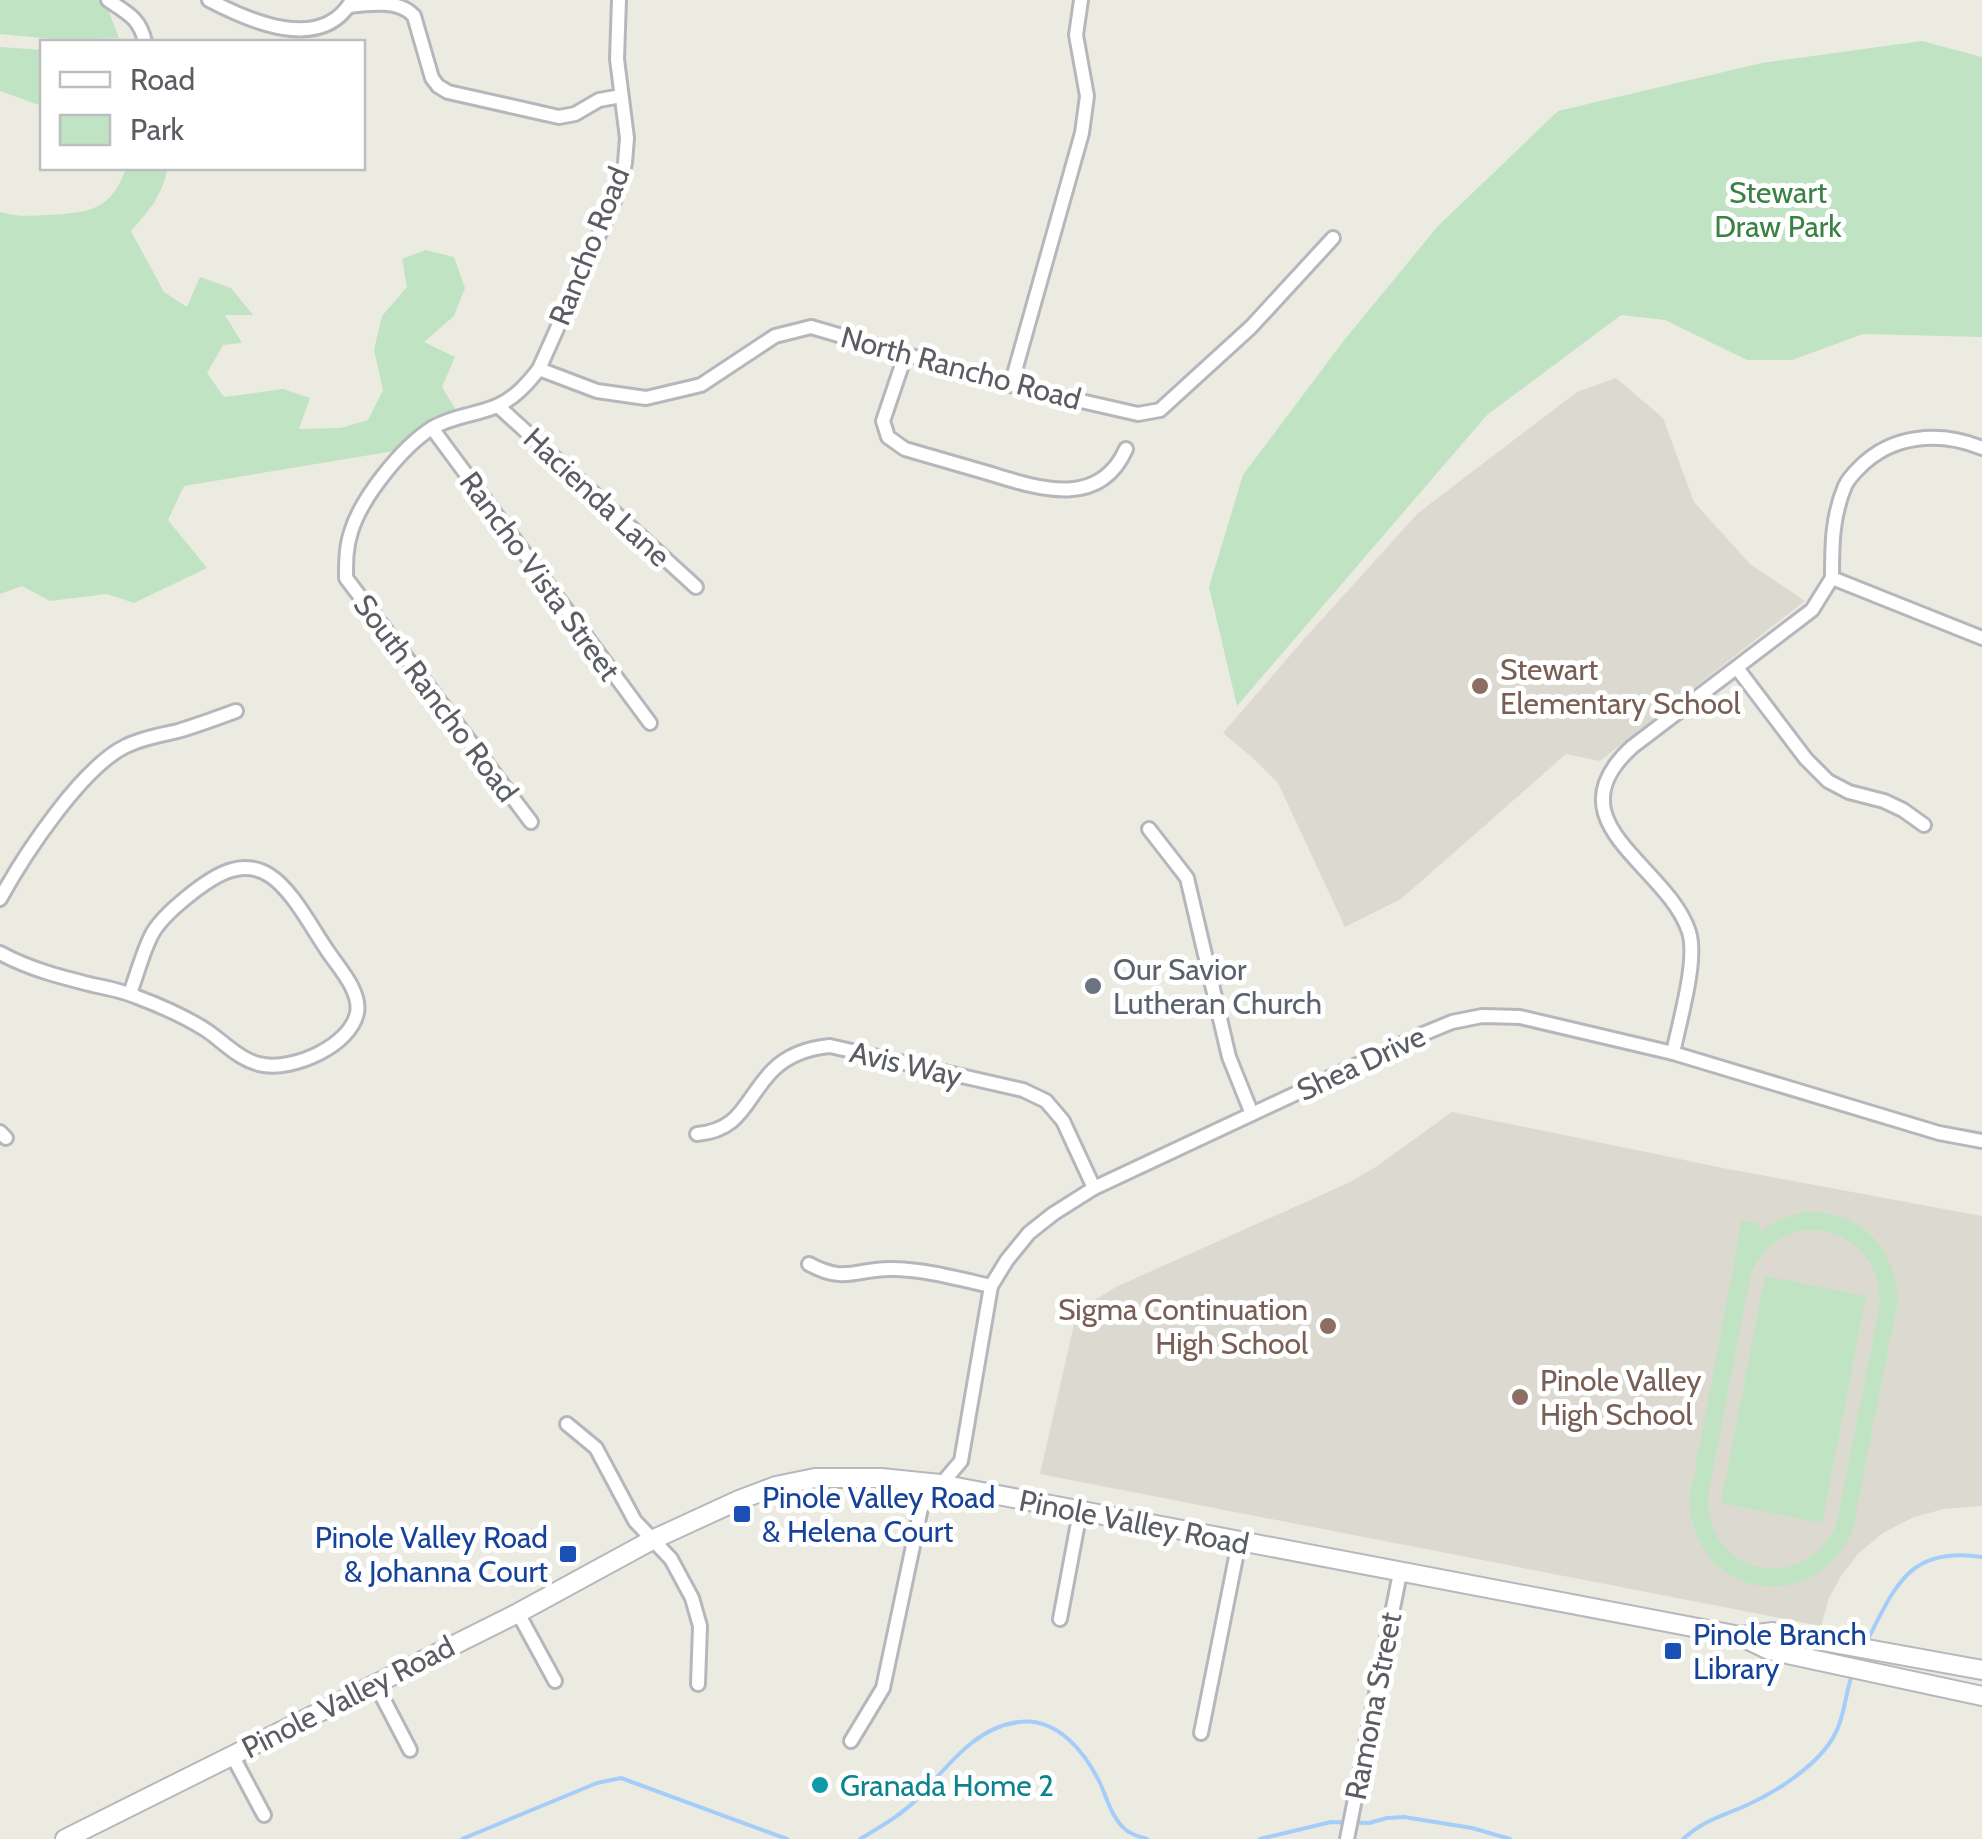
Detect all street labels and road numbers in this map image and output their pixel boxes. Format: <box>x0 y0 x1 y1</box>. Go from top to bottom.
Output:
street label: Rancho Road <box>541 162 637 330</box>
street label: North Rancho Road <box>837 318 1085 418</box>
street label: Hacienda Lane <box>516 420 678 574</box>
street label: Rancho Vista Street <box>452 464 628 688</box>
street label: South Rancho Road <box>346 587 526 809</box>
street label: Shea Drive <box>1291 1017 1431 1109</box>
street label: Avis Way <box>846 1033 966 1095</box>
street label: Pinole Valley Road <box>1016 1482 1252 1562</box>
street label: Ramona Street <box>1337 1609 1409 1803</box>
street label: Pinole Valley Road <box>236 1628 460 1766</box>

